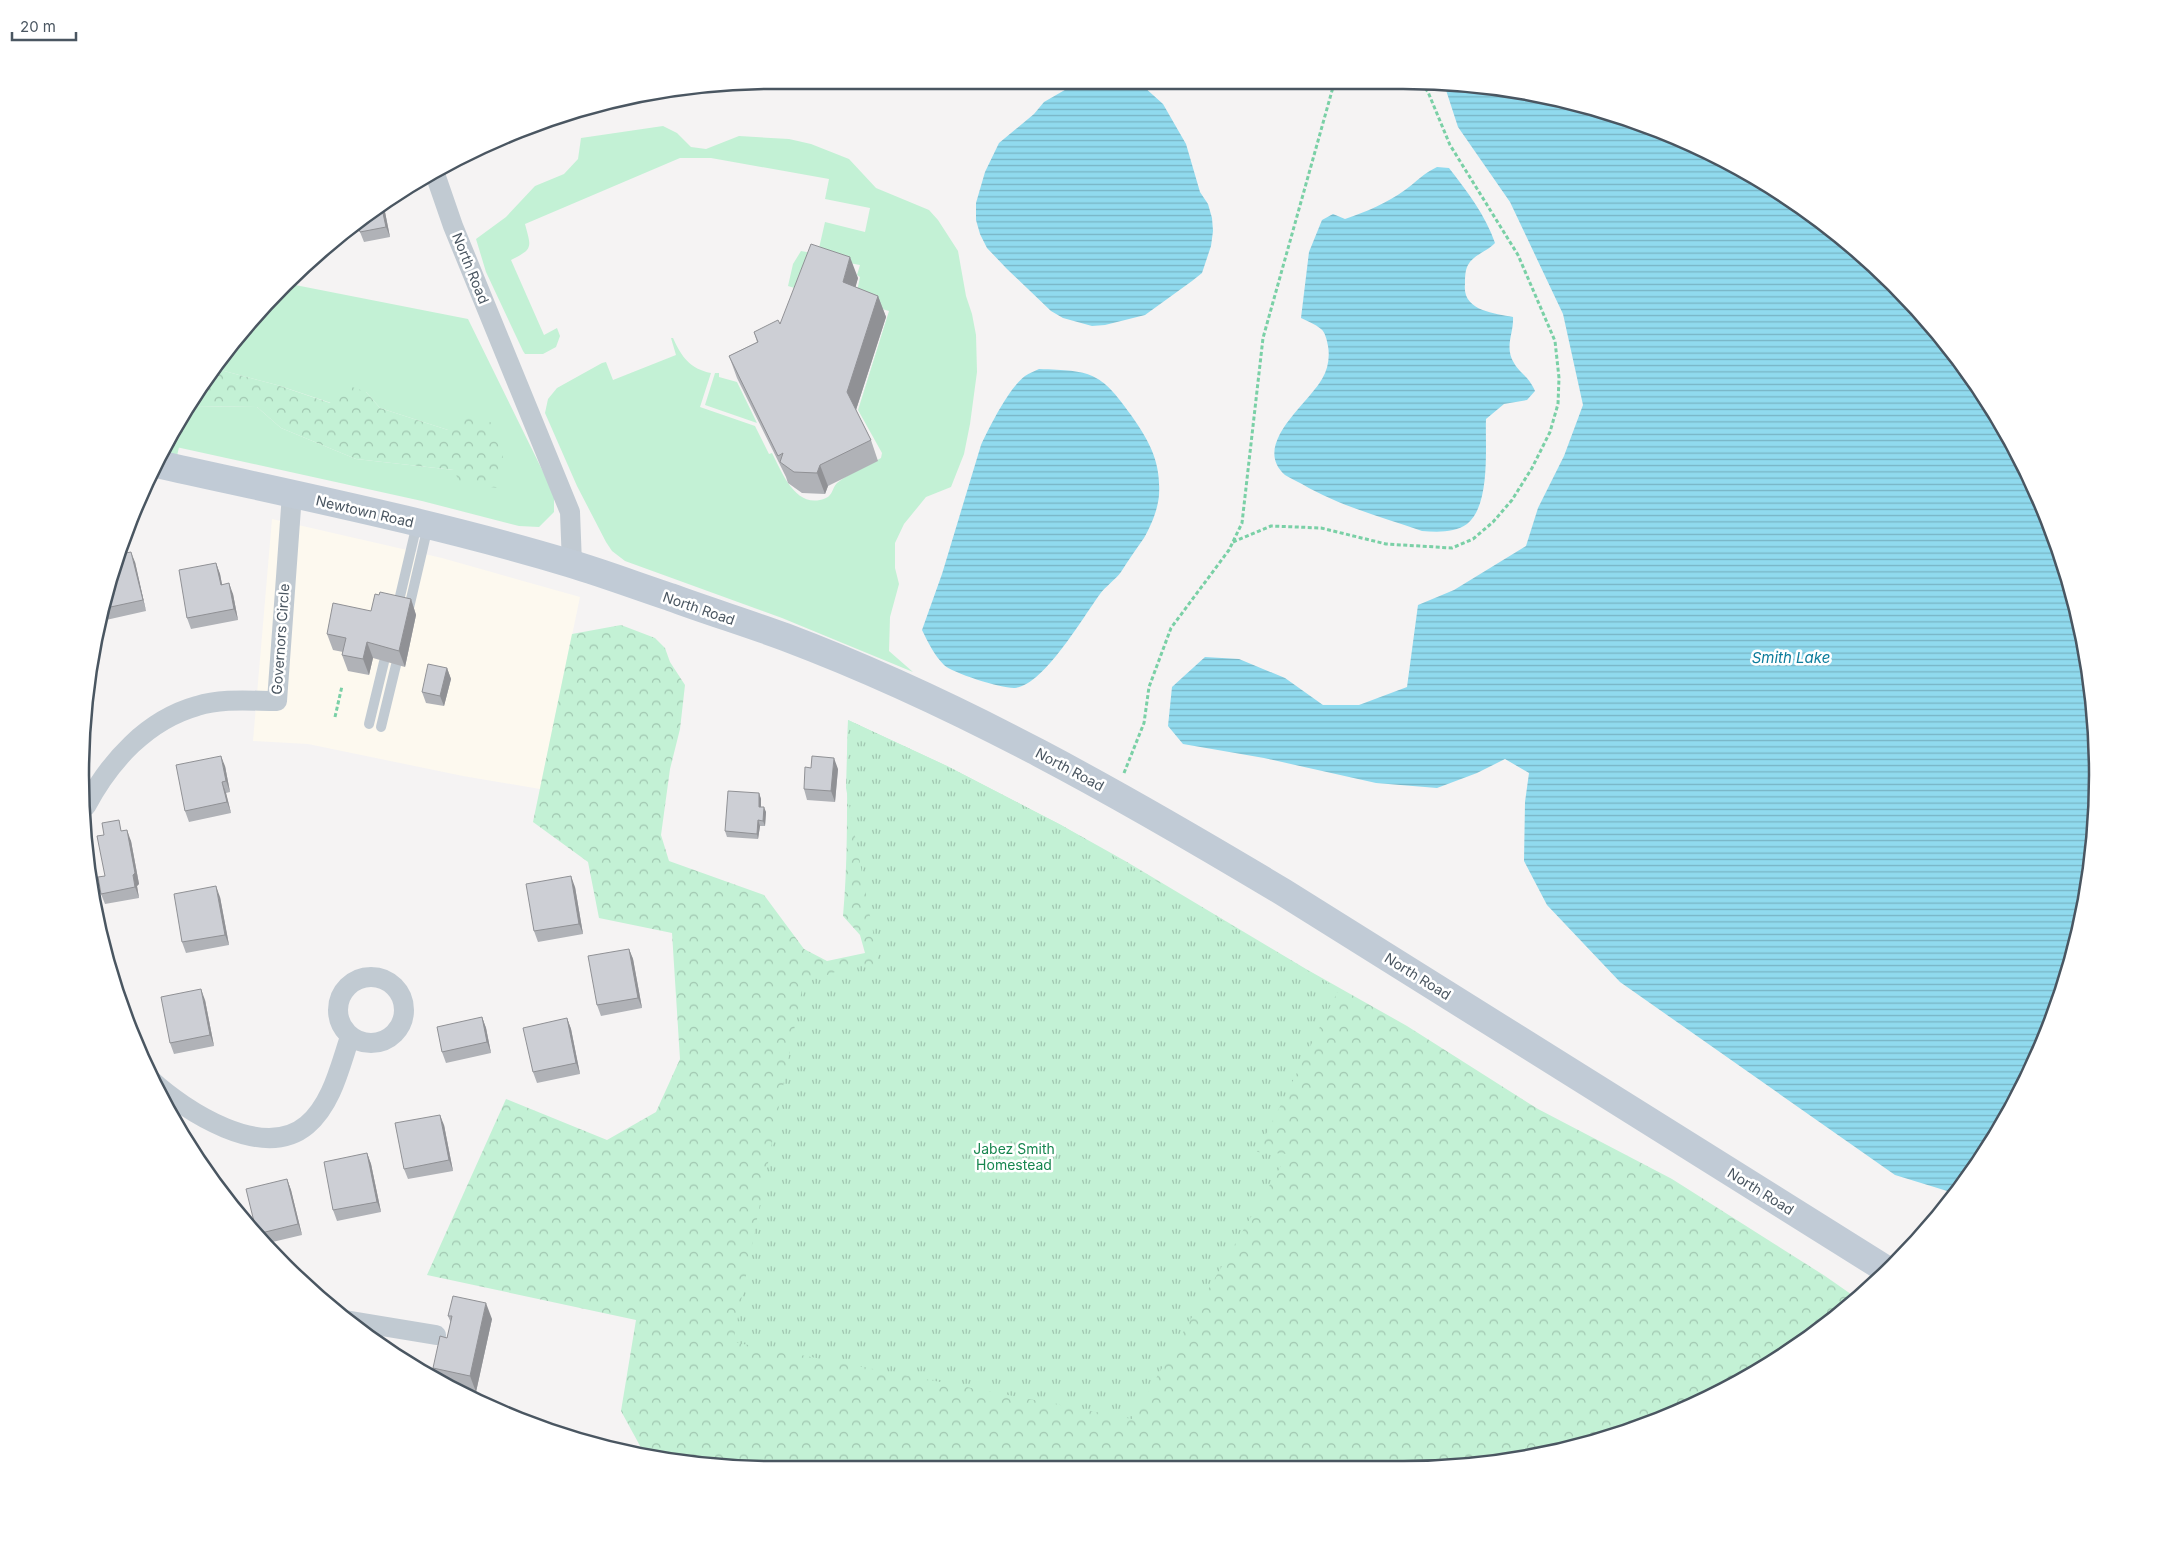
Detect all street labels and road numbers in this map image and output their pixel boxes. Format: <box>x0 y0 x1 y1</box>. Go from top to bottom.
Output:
street label: North Road <box>449 230 493 306</box>
street label: Newtown Road <box>314 491 416 531</box>
street label: Governors Circle <box>268 583 292 695</box>
street label: North Road <box>661 588 737 628</box>
street label: North Road <box>1033 744 1107 794</box>
street label: North Road <box>1382 949 1454 1003</box>
street label: North Road <box>1725 1164 1797 1218</box>

